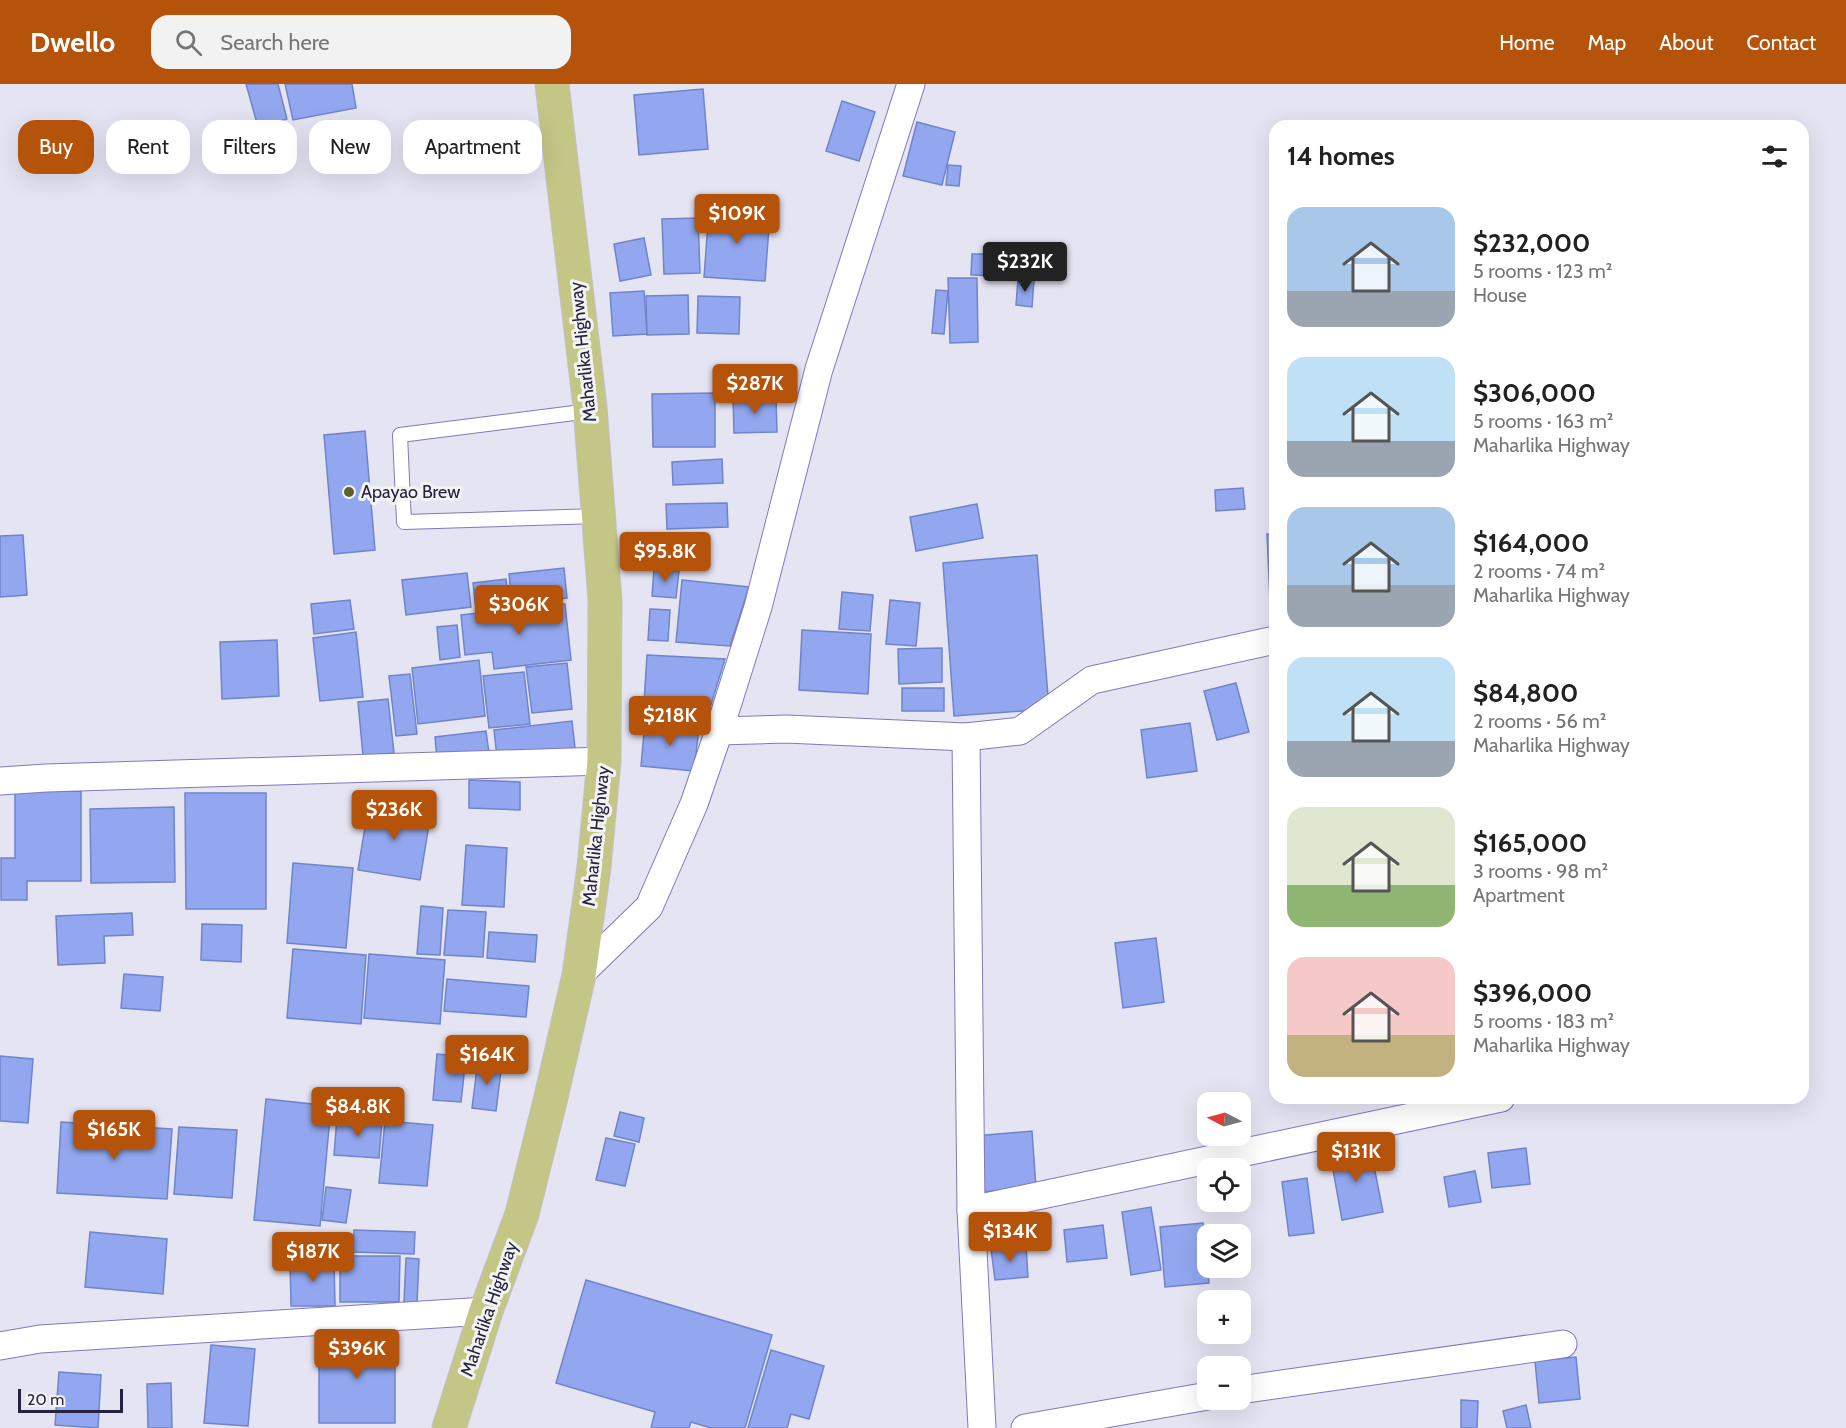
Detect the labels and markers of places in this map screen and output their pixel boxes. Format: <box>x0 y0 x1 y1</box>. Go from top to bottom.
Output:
pin: $109K <box>695 194 779 245</box>
pin: $232K <box>983 242 1067 293</box>
pin: $287K <box>713 364 797 415</box>
place label: Apayao Brew <box>361 481 460 503</box>
marker: Apayao Brew <box>342 485 356 499</box>
pin: $95.8K <box>616 532 714 583</box>
pin: $306K <box>477 585 561 636</box>
pin: $218K <box>628 696 712 747</box>
pin: $236K <box>352 790 436 841</box>
pin: $164K <box>445 1035 529 1086</box>
pin: $84.8K <box>309 1087 407 1138</box>
pin: $165K <box>72 1110 156 1161</box>
pin: $131K <box>1314 1132 1398 1183</box>
pin: $134K <box>968 1212 1052 1263</box>
pin: $187K <box>271 1232 355 1283</box>
pin: $396K <box>315 1329 399 1380</box>

